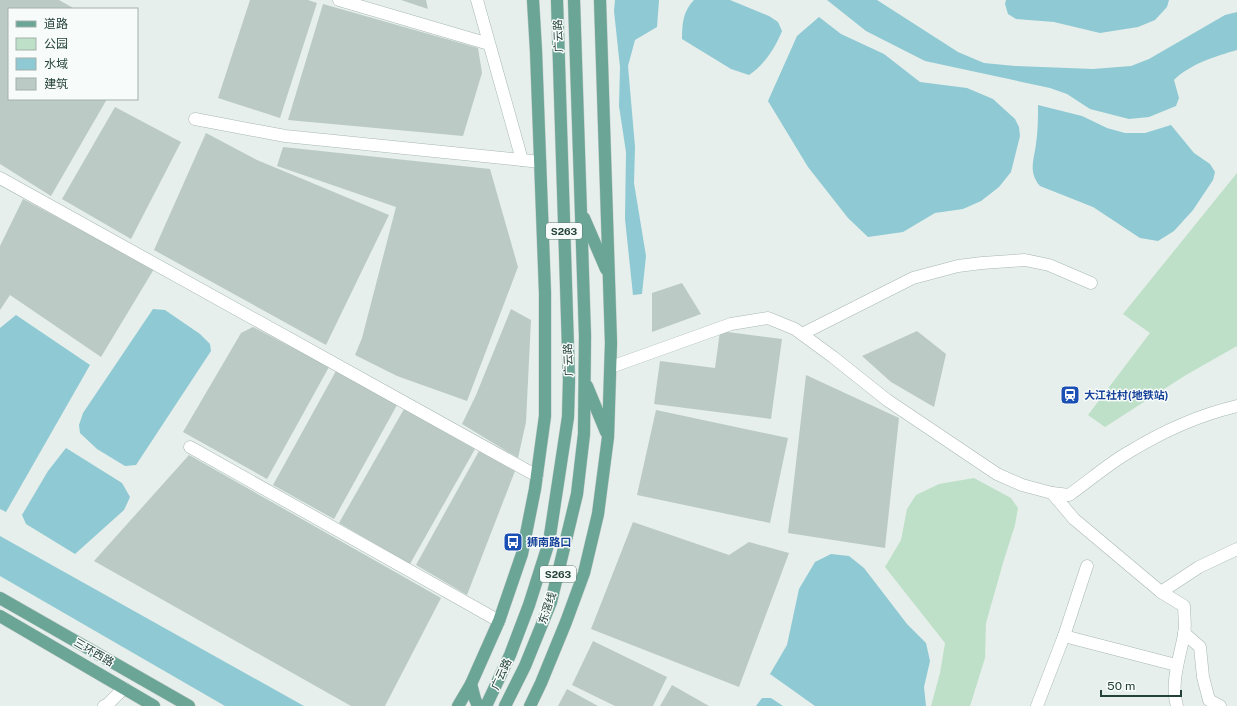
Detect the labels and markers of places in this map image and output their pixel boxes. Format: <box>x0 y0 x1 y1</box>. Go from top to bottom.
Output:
station icon: 大江社村(地铁站) <box>1059 384 1081 406</box>
place label: 大江社村(地铁站) <box>1084 389 1168 401</box>
bus stop icon: 狮南路口 <box>502 531 524 553</box>
place label: 狮南路口 <box>527 536 571 548</box>

